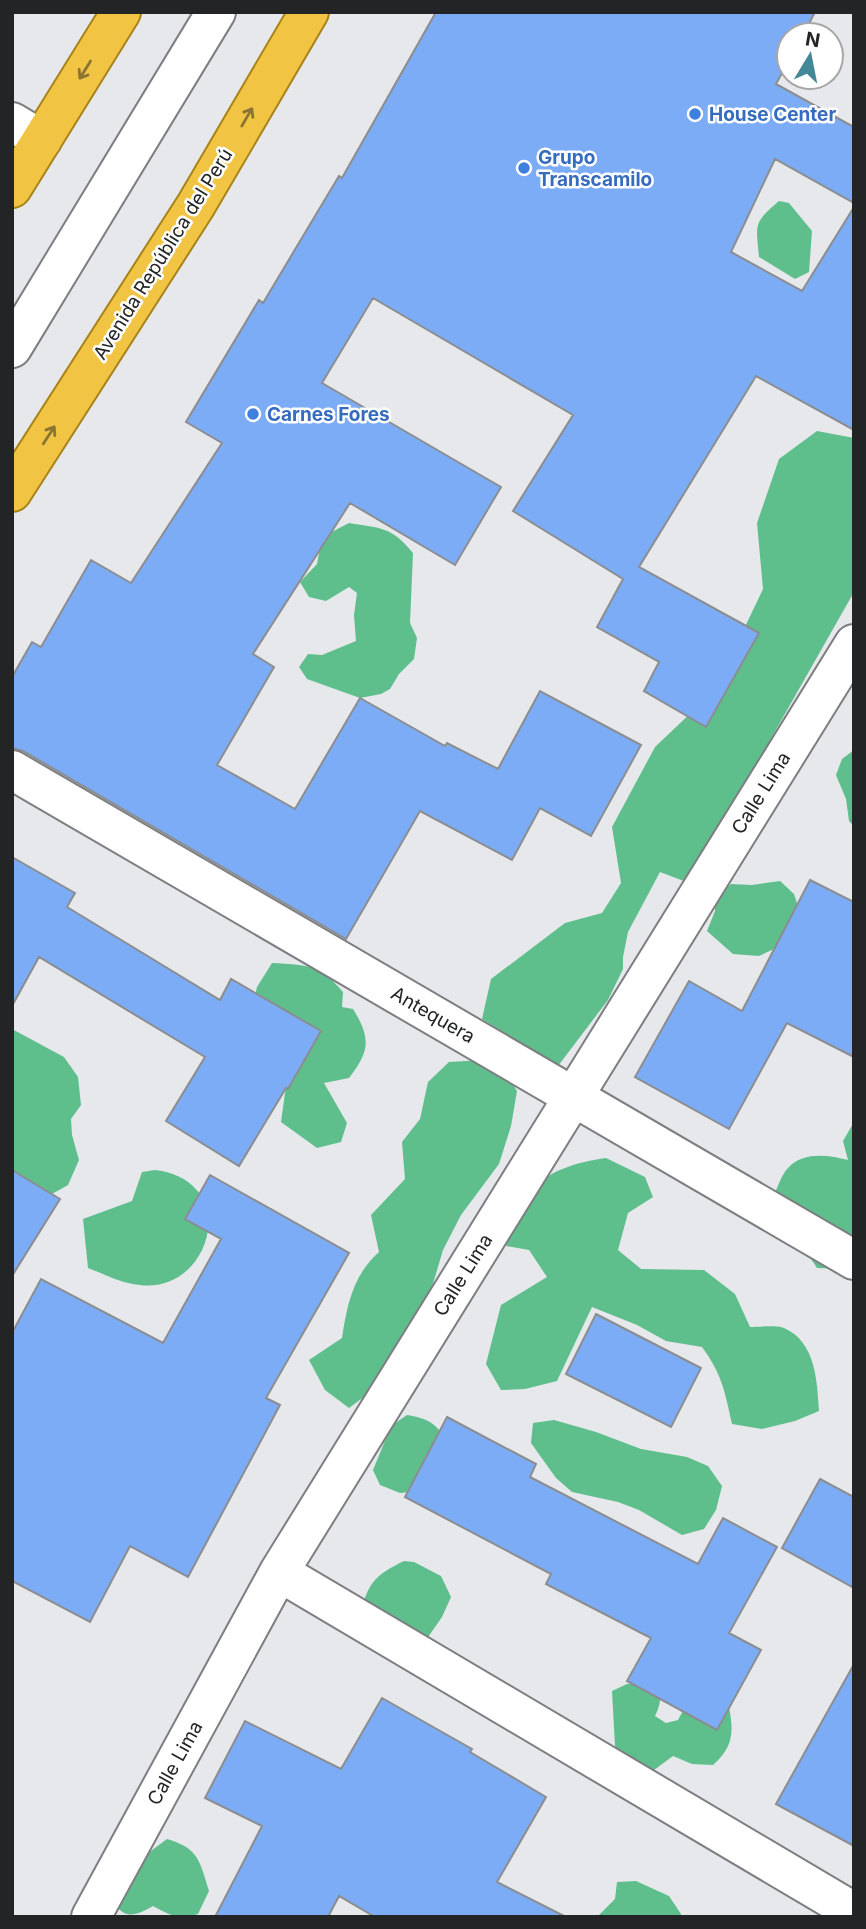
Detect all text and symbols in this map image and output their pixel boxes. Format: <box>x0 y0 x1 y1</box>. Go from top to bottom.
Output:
north arrow <box>775 21 845 91</box>
text: N <box>804 27 822 52</box>
one-way arrow <box>77 60 91 80</box>
place label: House Center <box>709 103 836 126</box>
marker: House Center <box>687 106 703 122</box>
one-way arrow <box>241 108 255 128</box>
street label: Avenida República del Perú <box>88 144 238 364</box>
place label: Grupo Transcamilo <box>538 146 652 191</box>
marker: Grupo Transcamilo <box>516 160 532 176</box>
place label: Carnes Fores <box>267 403 390 426</box>
marker: Carnes Fores <box>245 406 261 422</box>
one-way arrow <box>42 426 56 445</box>
street label: Calle Lima <box>727 748 795 838</box>
street label: Antequera <box>387 982 479 1048</box>
street label: Calle Lima <box>429 1230 497 1320</box>
street label: Calle Lima <box>142 1717 208 1809</box>

